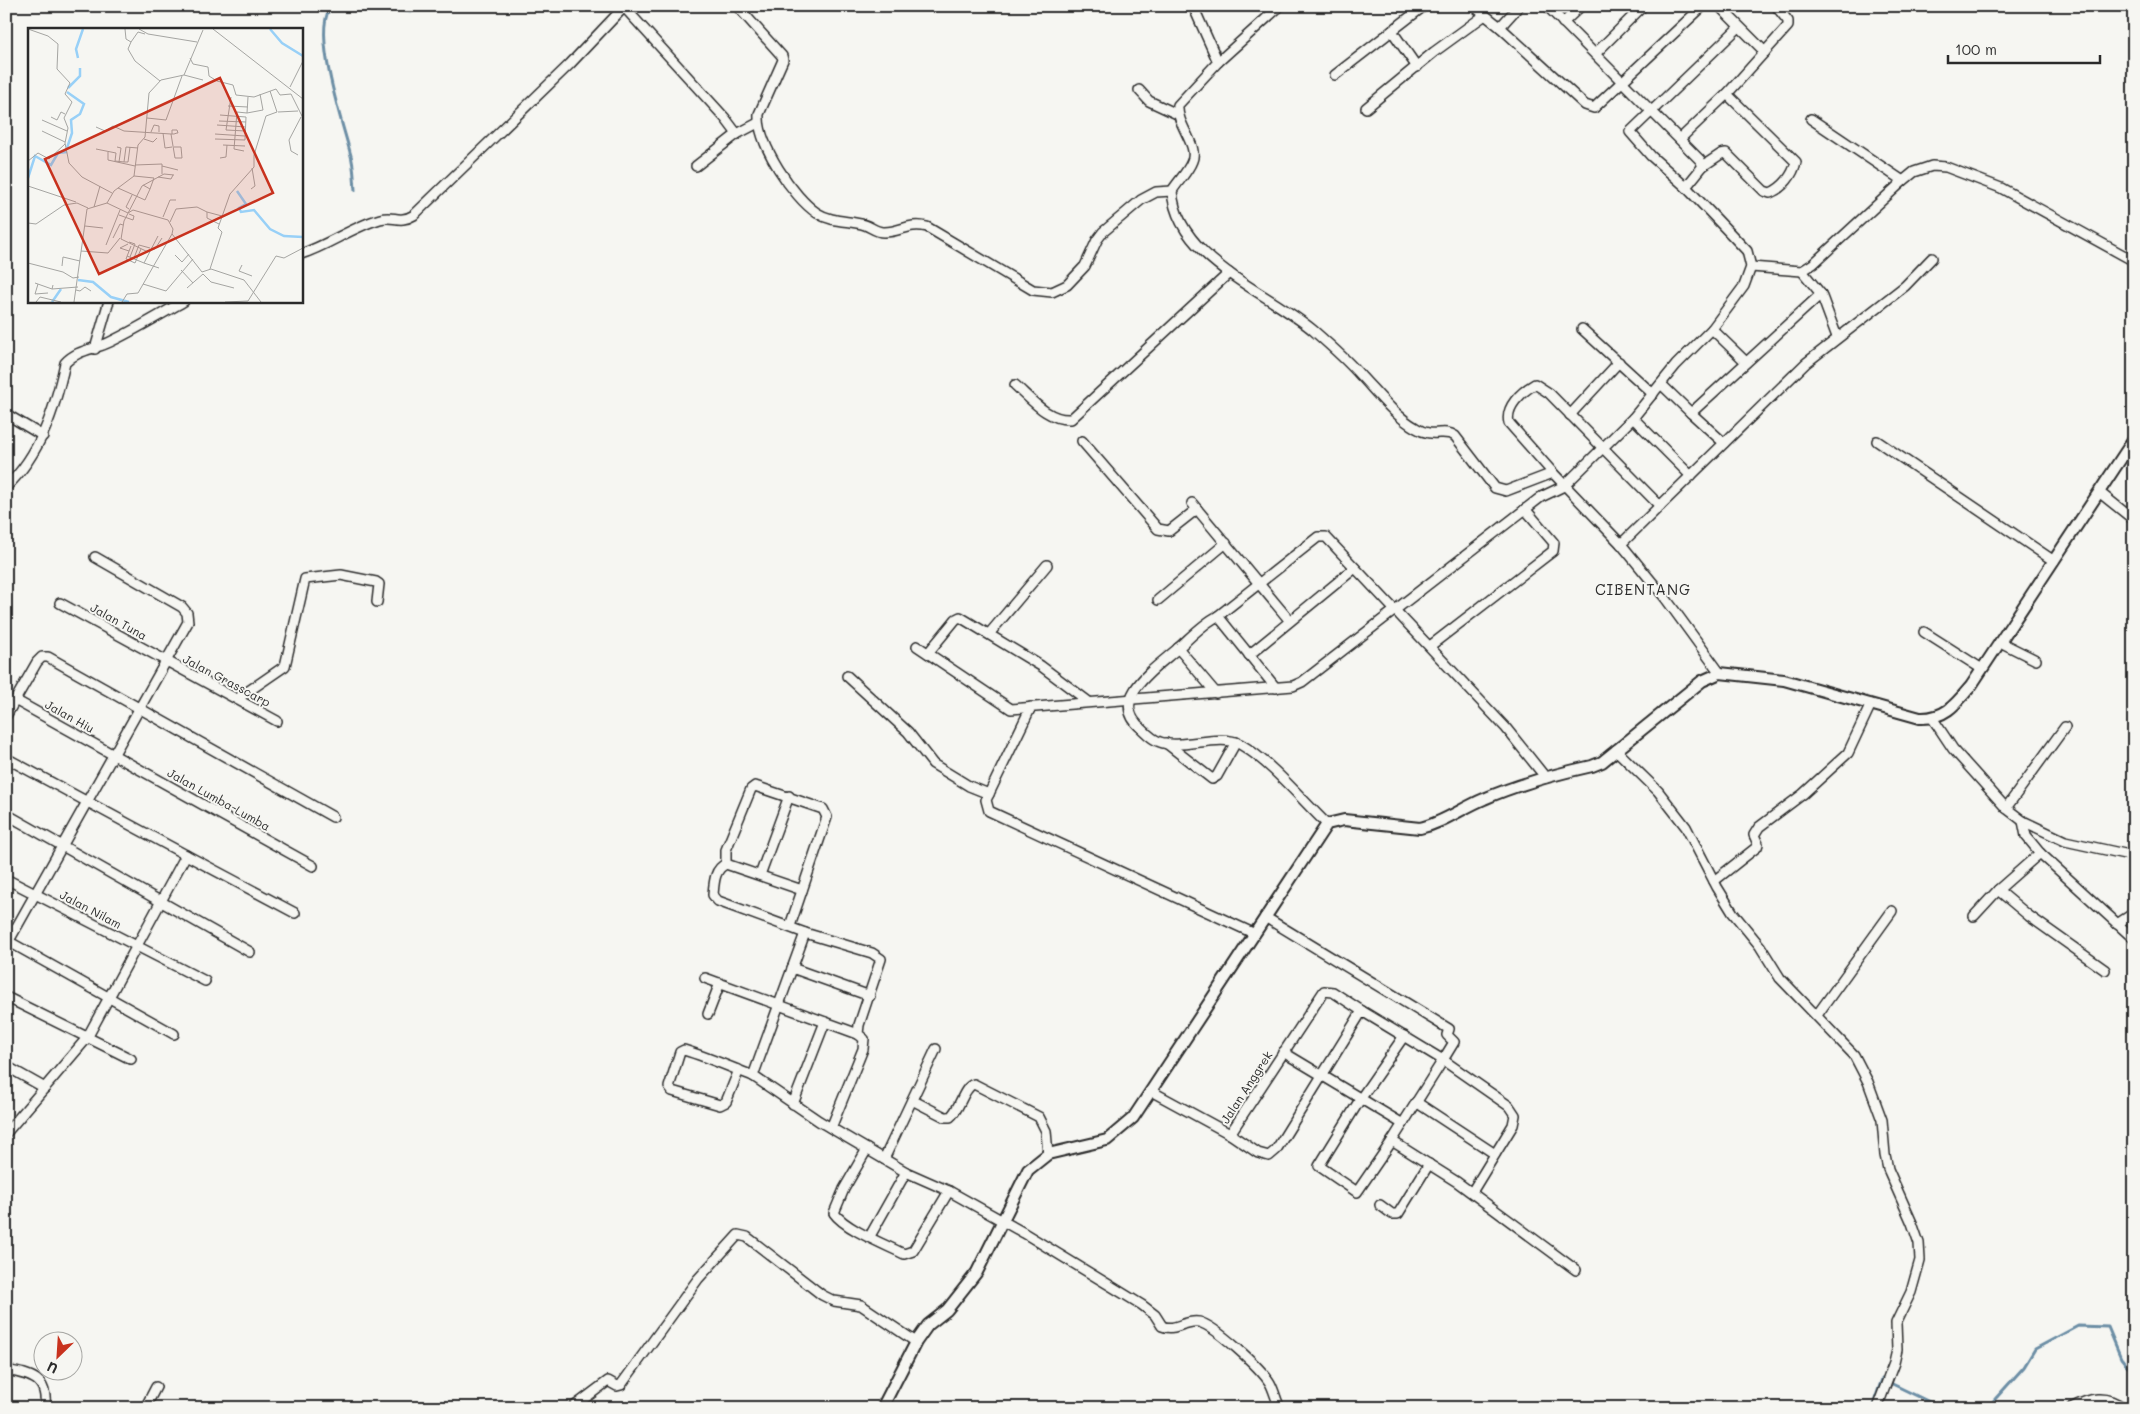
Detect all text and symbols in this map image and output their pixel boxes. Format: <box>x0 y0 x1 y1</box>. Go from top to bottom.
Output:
inset map <box>28 28 302 302</box>
scale bar <box>1948 32 2100 64</box>
text: 100 m <box>1955 39 1997 59</box>
district label: CIBENTANG <box>1595 579 1691 599</box>
street label: Jalan Tuna <box>88 599 150 643</box>
street label: Jalan Grasscarp <box>180 650 274 710</box>
street label: Jalan Hiu <box>43 696 97 736</box>
street label: Jalan Lumba-Lumba <box>165 764 273 834</box>
street label: Jalan Nilam <box>57 886 125 932</box>
street label: Jalan Anggrek <box>1216 1048 1276 1126</box>
north arrow <box>32 1332 82 1382</box>
text: U <box>44 1358 61 1379</box>

